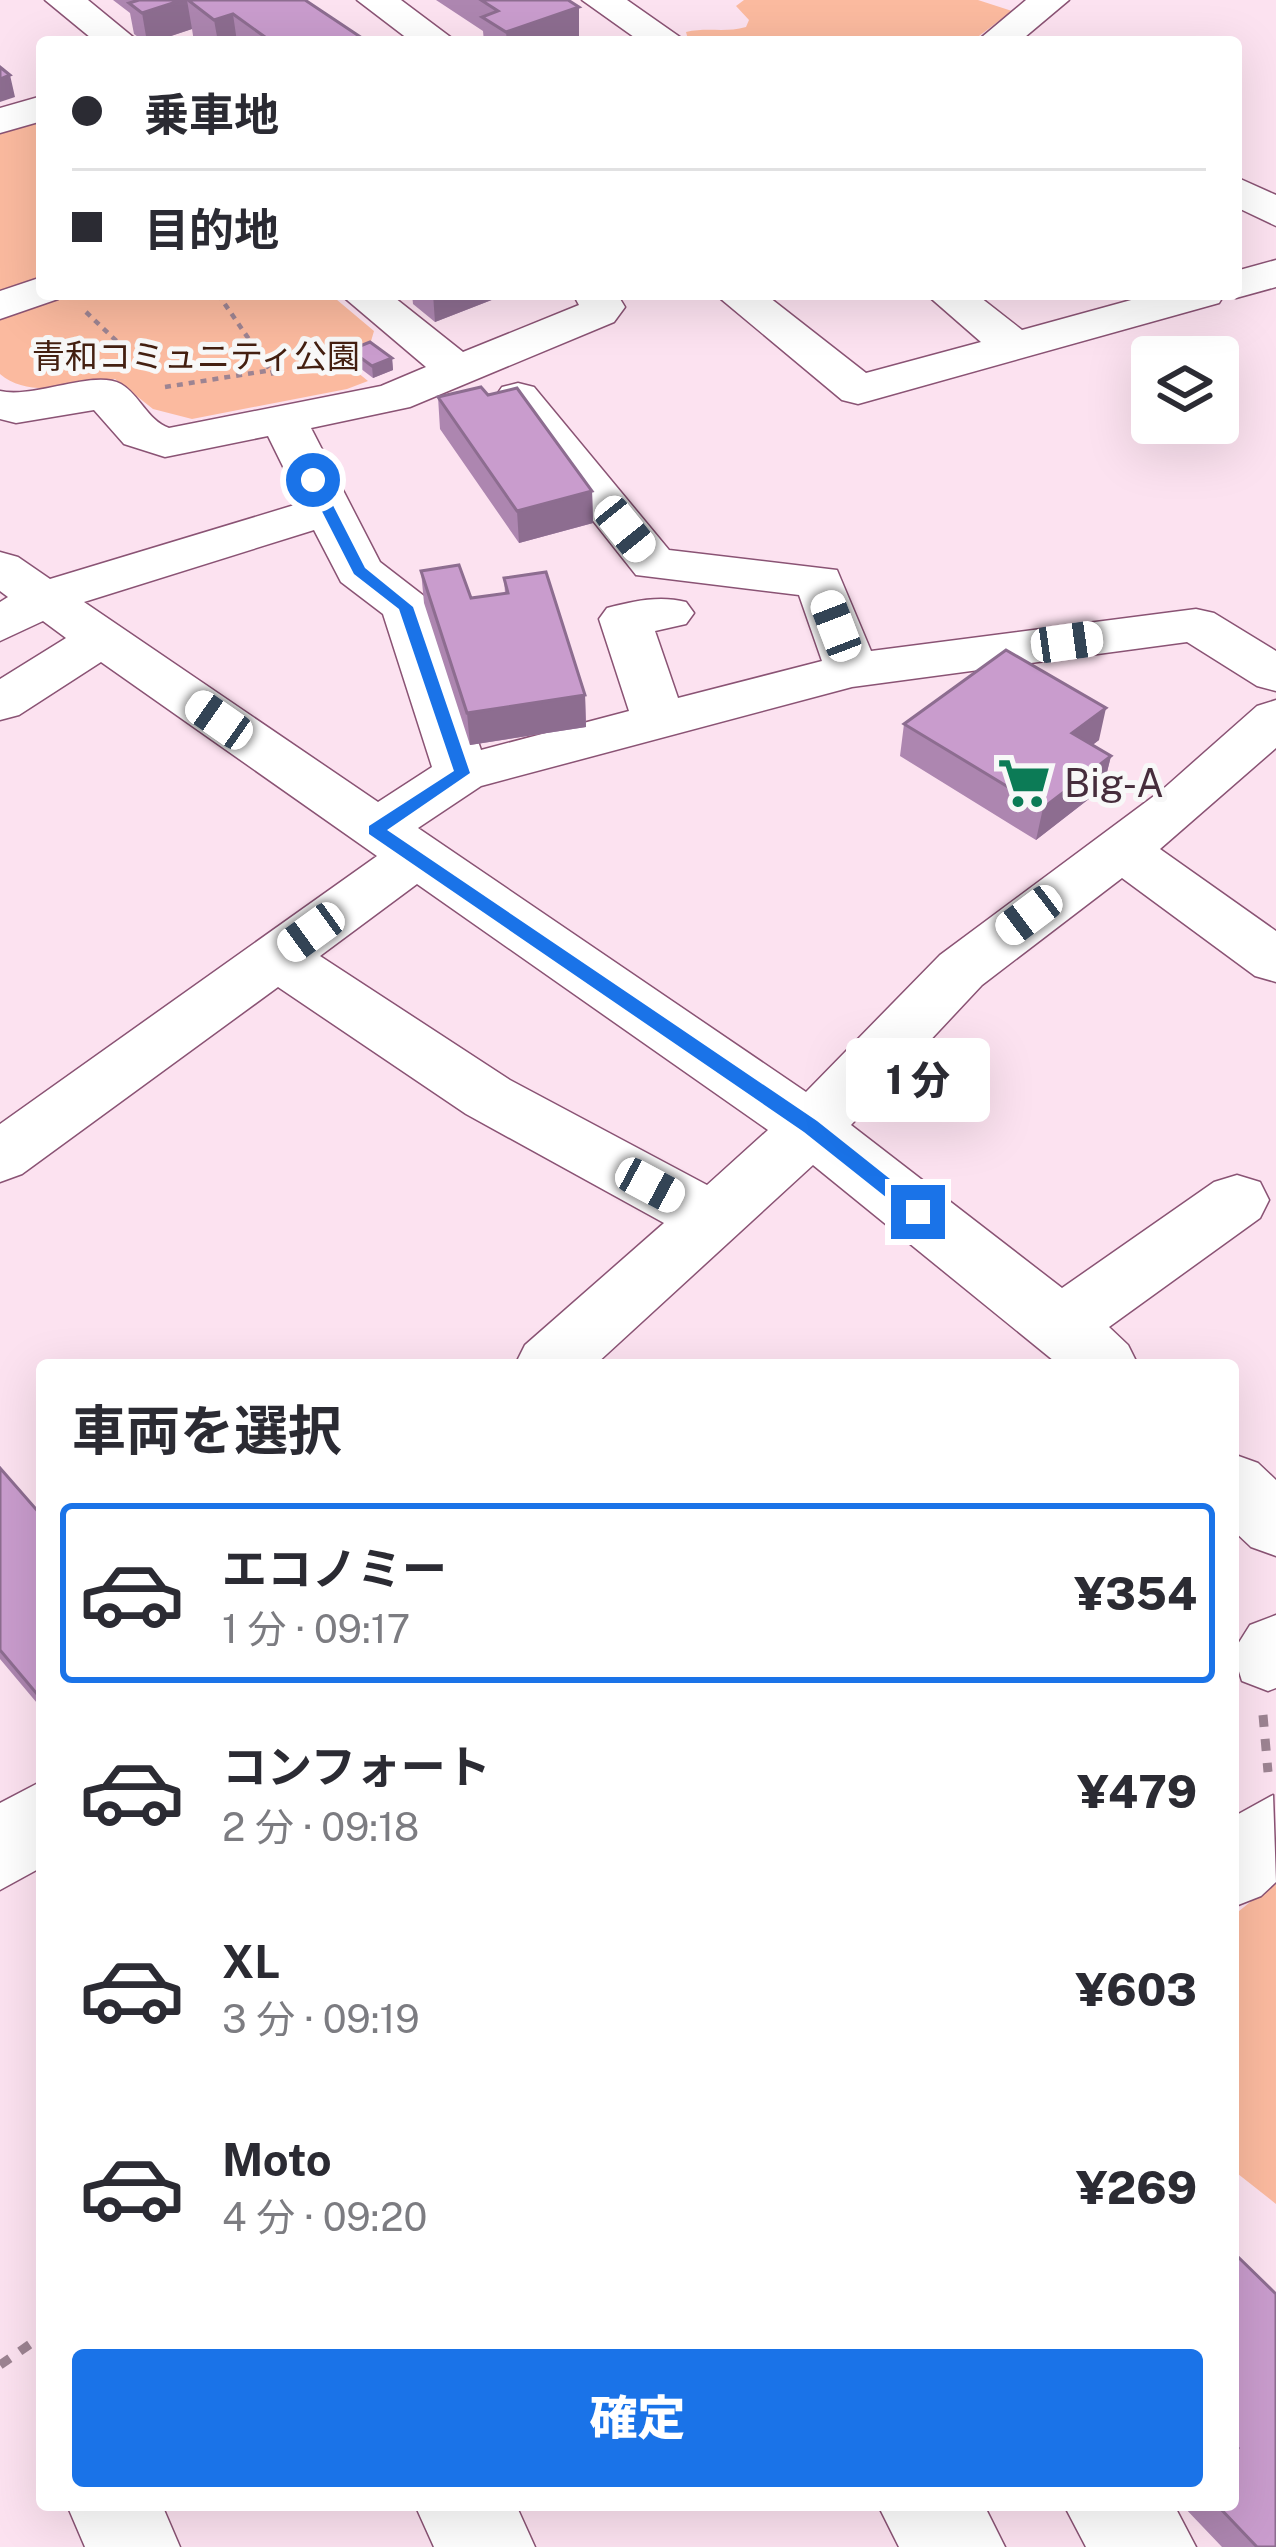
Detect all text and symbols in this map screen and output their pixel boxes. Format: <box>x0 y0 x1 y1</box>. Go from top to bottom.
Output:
text: 乗車地 <box>144 88 279 141</box>
text: 目的地 <box>144 203 279 256</box>
map controls <box>1131 336 1239 444</box>
button: layers <box>1131 336 1239 444</box>
park label: 青和コミュニティ公園 <box>32 337 360 375</box>
route start <box>286 453 340 507</box>
car <box>588 490 662 568</box>
car <box>806 586 866 666</box>
car <box>1029 619 1105 665</box>
car <box>179 685 259 755</box>
supermarket icon: Big-A <box>995 754 1053 812</box>
place label: Big-A <box>1064 760 1164 806</box>
car <box>989 879 1069 951</box>
car <box>271 896 351 968</box>
callout: 1 分 <box>846 1038 990 1122</box>
text: 1 分 <box>886 1057 950 1103</box>
car <box>610 1152 690 1218</box>
route end <box>891 1185 945 1239</box>
text: 車両を選択 <box>72 1399 342 1462</box>
icon: car <box>78 1539 186 1647</box>
text: エコノミー <box>222 1542 447 1595</box>
text: ¥354 <box>1075 1567 1197 1620</box>
text: 1 分 · 09:17 <box>222 1606 410 1652</box>
icon: car <box>78 1737 186 1845</box>
text: コンフォート <box>222 1740 491 1793</box>
text: ¥479 <box>1077 1765 1197 1818</box>
text: 2 分 · 09:18 <box>222 1804 419 1850</box>
icon: car <box>78 1935 186 2043</box>
text: XL <box>222 1935 280 1988</box>
text: ¥603 <box>1076 1963 1197 2016</box>
text: 3 分 · 09:19 <box>222 1996 420 2042</box>
icon: car <box>78 2133 186 2241</box>
text: Moto <box>222 2133 332 2186</box>
text: ¥269 <box>1076 2161 1197 2214</box>
text: 4 分 · 09:20 <box>222 2194 427 2240</box>
button: 確定 <box>72 2349 1203 2487</box>

